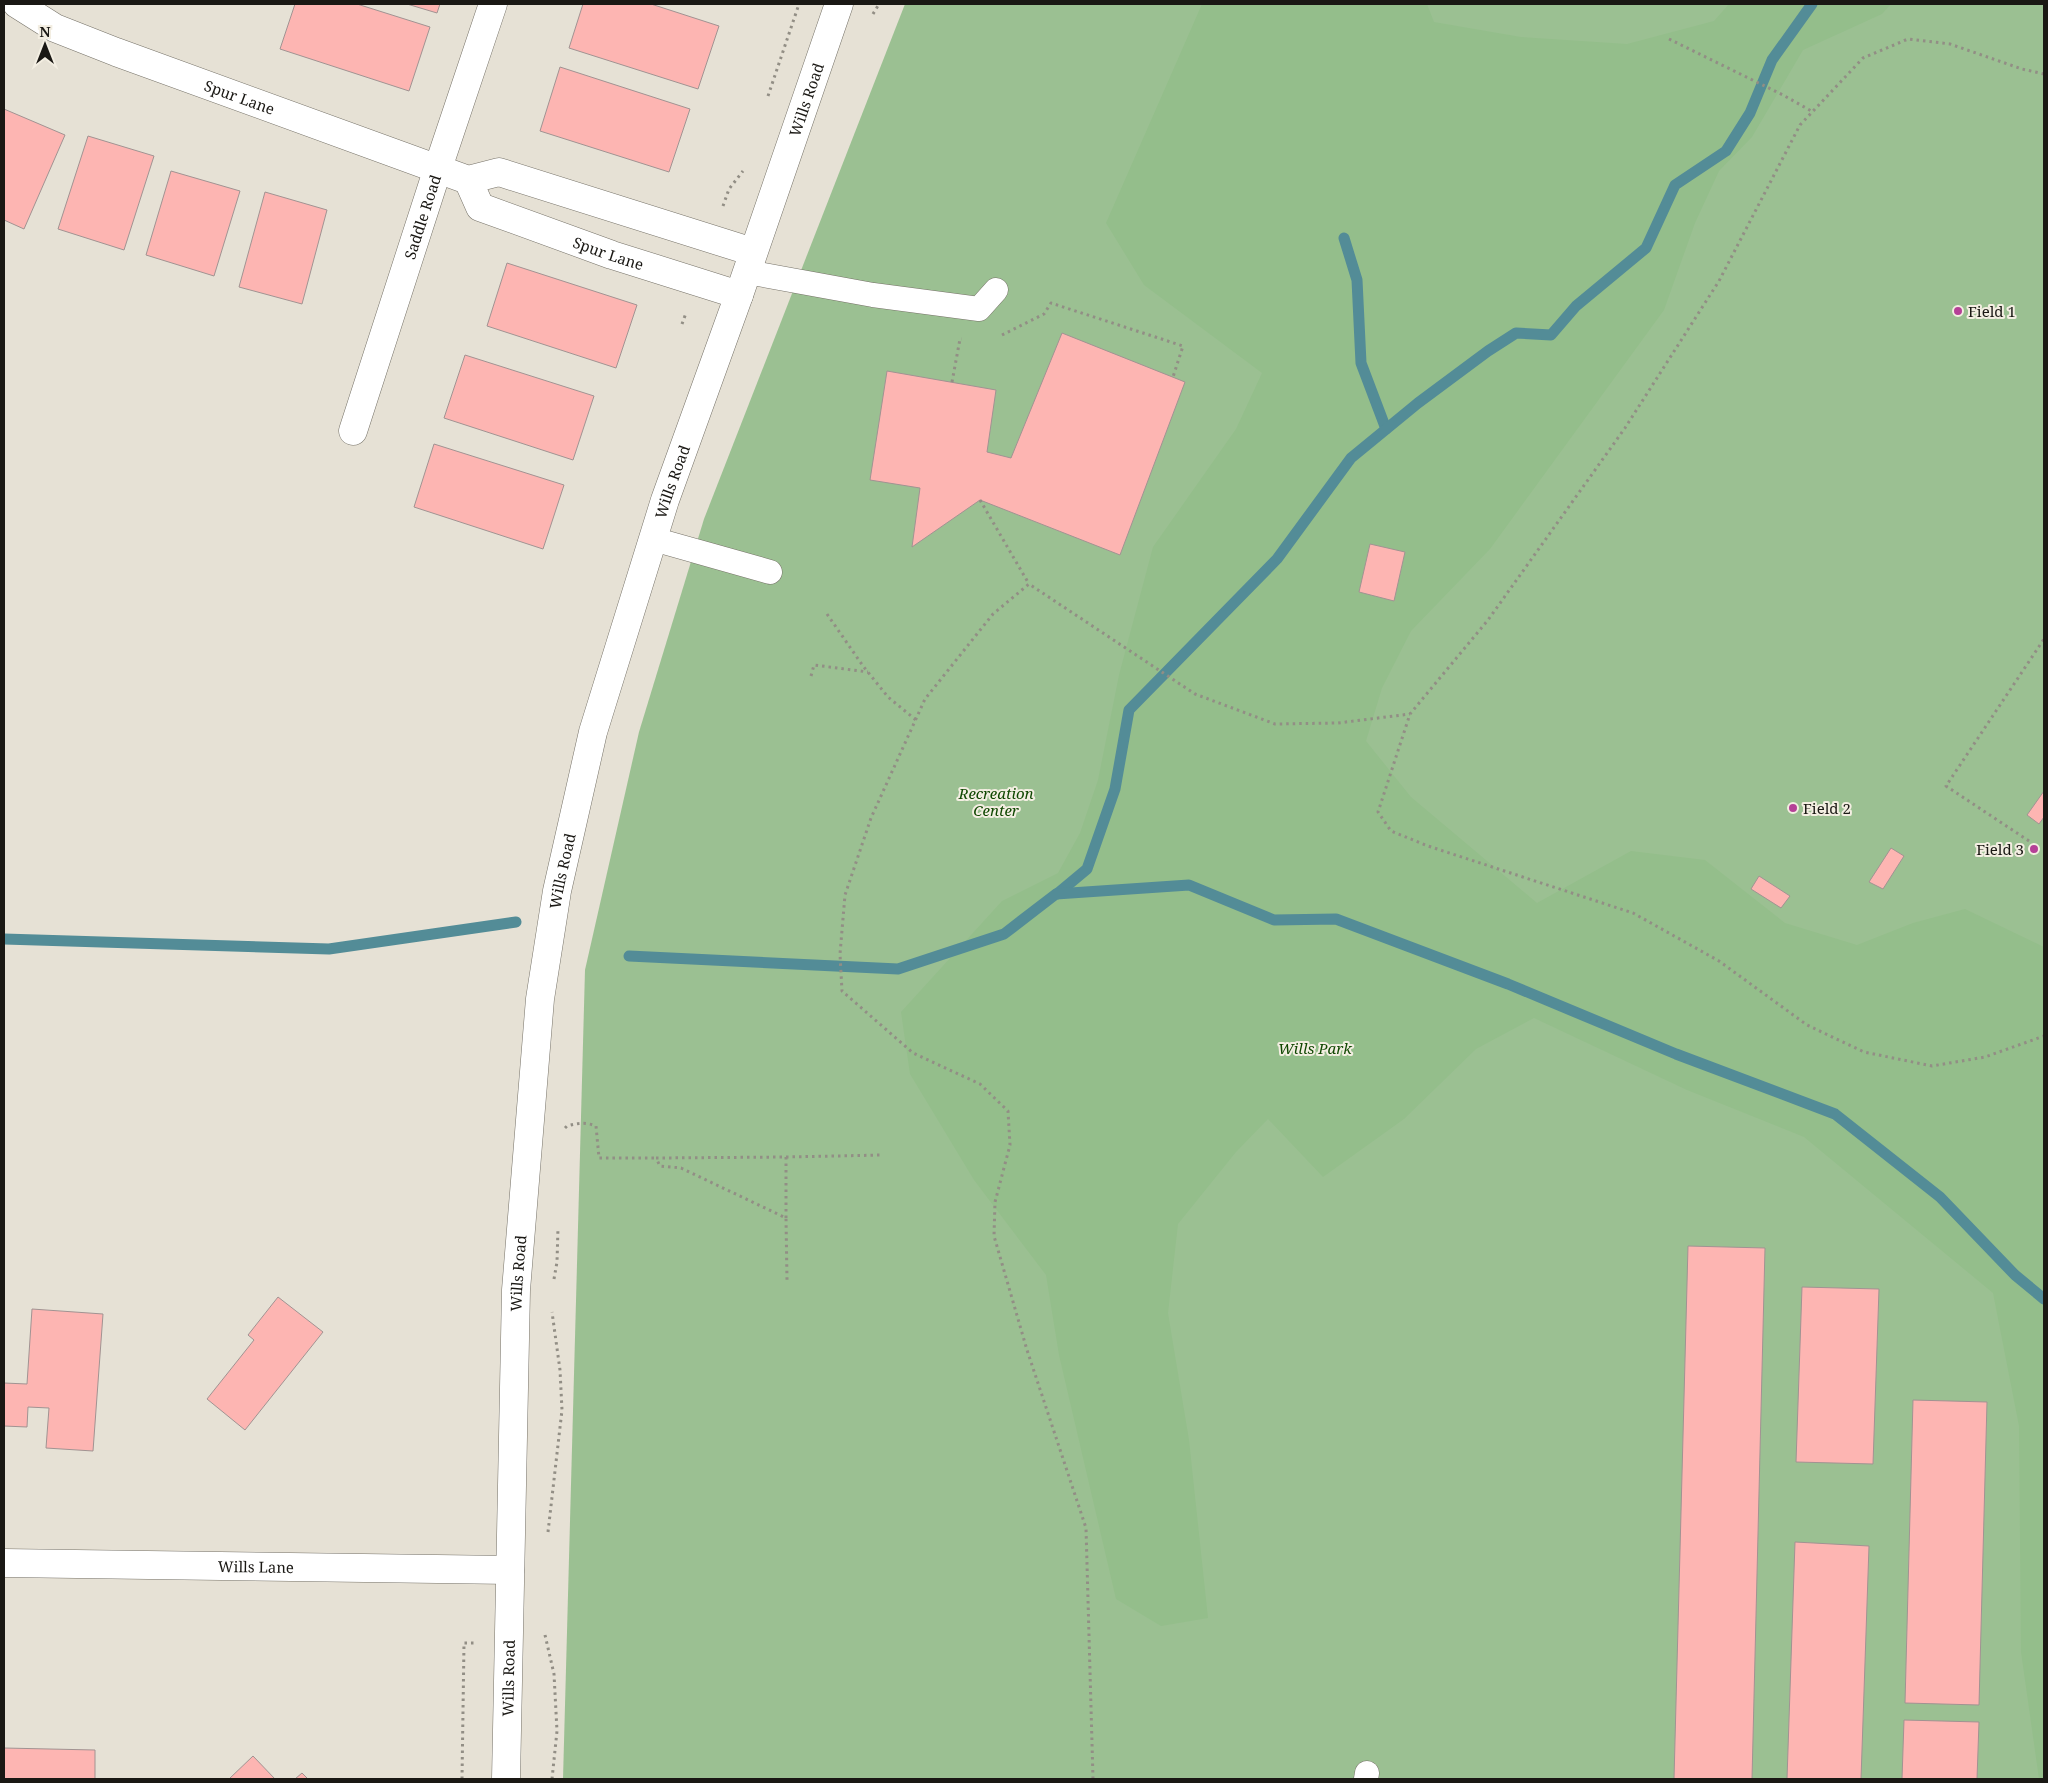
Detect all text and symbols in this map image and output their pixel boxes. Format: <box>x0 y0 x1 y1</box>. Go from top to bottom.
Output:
north arrow <box>20 20 70 70</box>
text: N <box>39 22 51 41</box>
street label: Wills Road <box>784 60 828 139</box>
street label: Spur Lane <box>202 75 278 119</box>
street label: Saddle Road <box>399 172 445 262</box>
street label: Spur Lane <box>570 232 646 274</box>
place label: Field 1 <box>1968 301 2016 321</box>
marker: Field 1 <box>1952 305 1964 317</box>
street label: Wills Road <box>650 442 694 521</box>
park label: Recreation Center <box>957 783 1034 820</box>
place label: Field 2 <box>1803 798 1851 818</box>
marker: Field 2 <box>1787 802 1799 814</box>
street label: Wills Road <box>544 831 580 910</box>
place label: Field 3 <box>1976 839 2024 859</box>
marker: Field 3 <box>2028 843 2040 855</box>
park label: Wills Park <box>1278 1038 1352 1058</box>
street label: Wills Road <box>506 1234 531 1312</box>
street label: Wills Lane <box>218 1556 294 1577</box>
street label: Wills Road <box>497 1639 519 1717</box>

